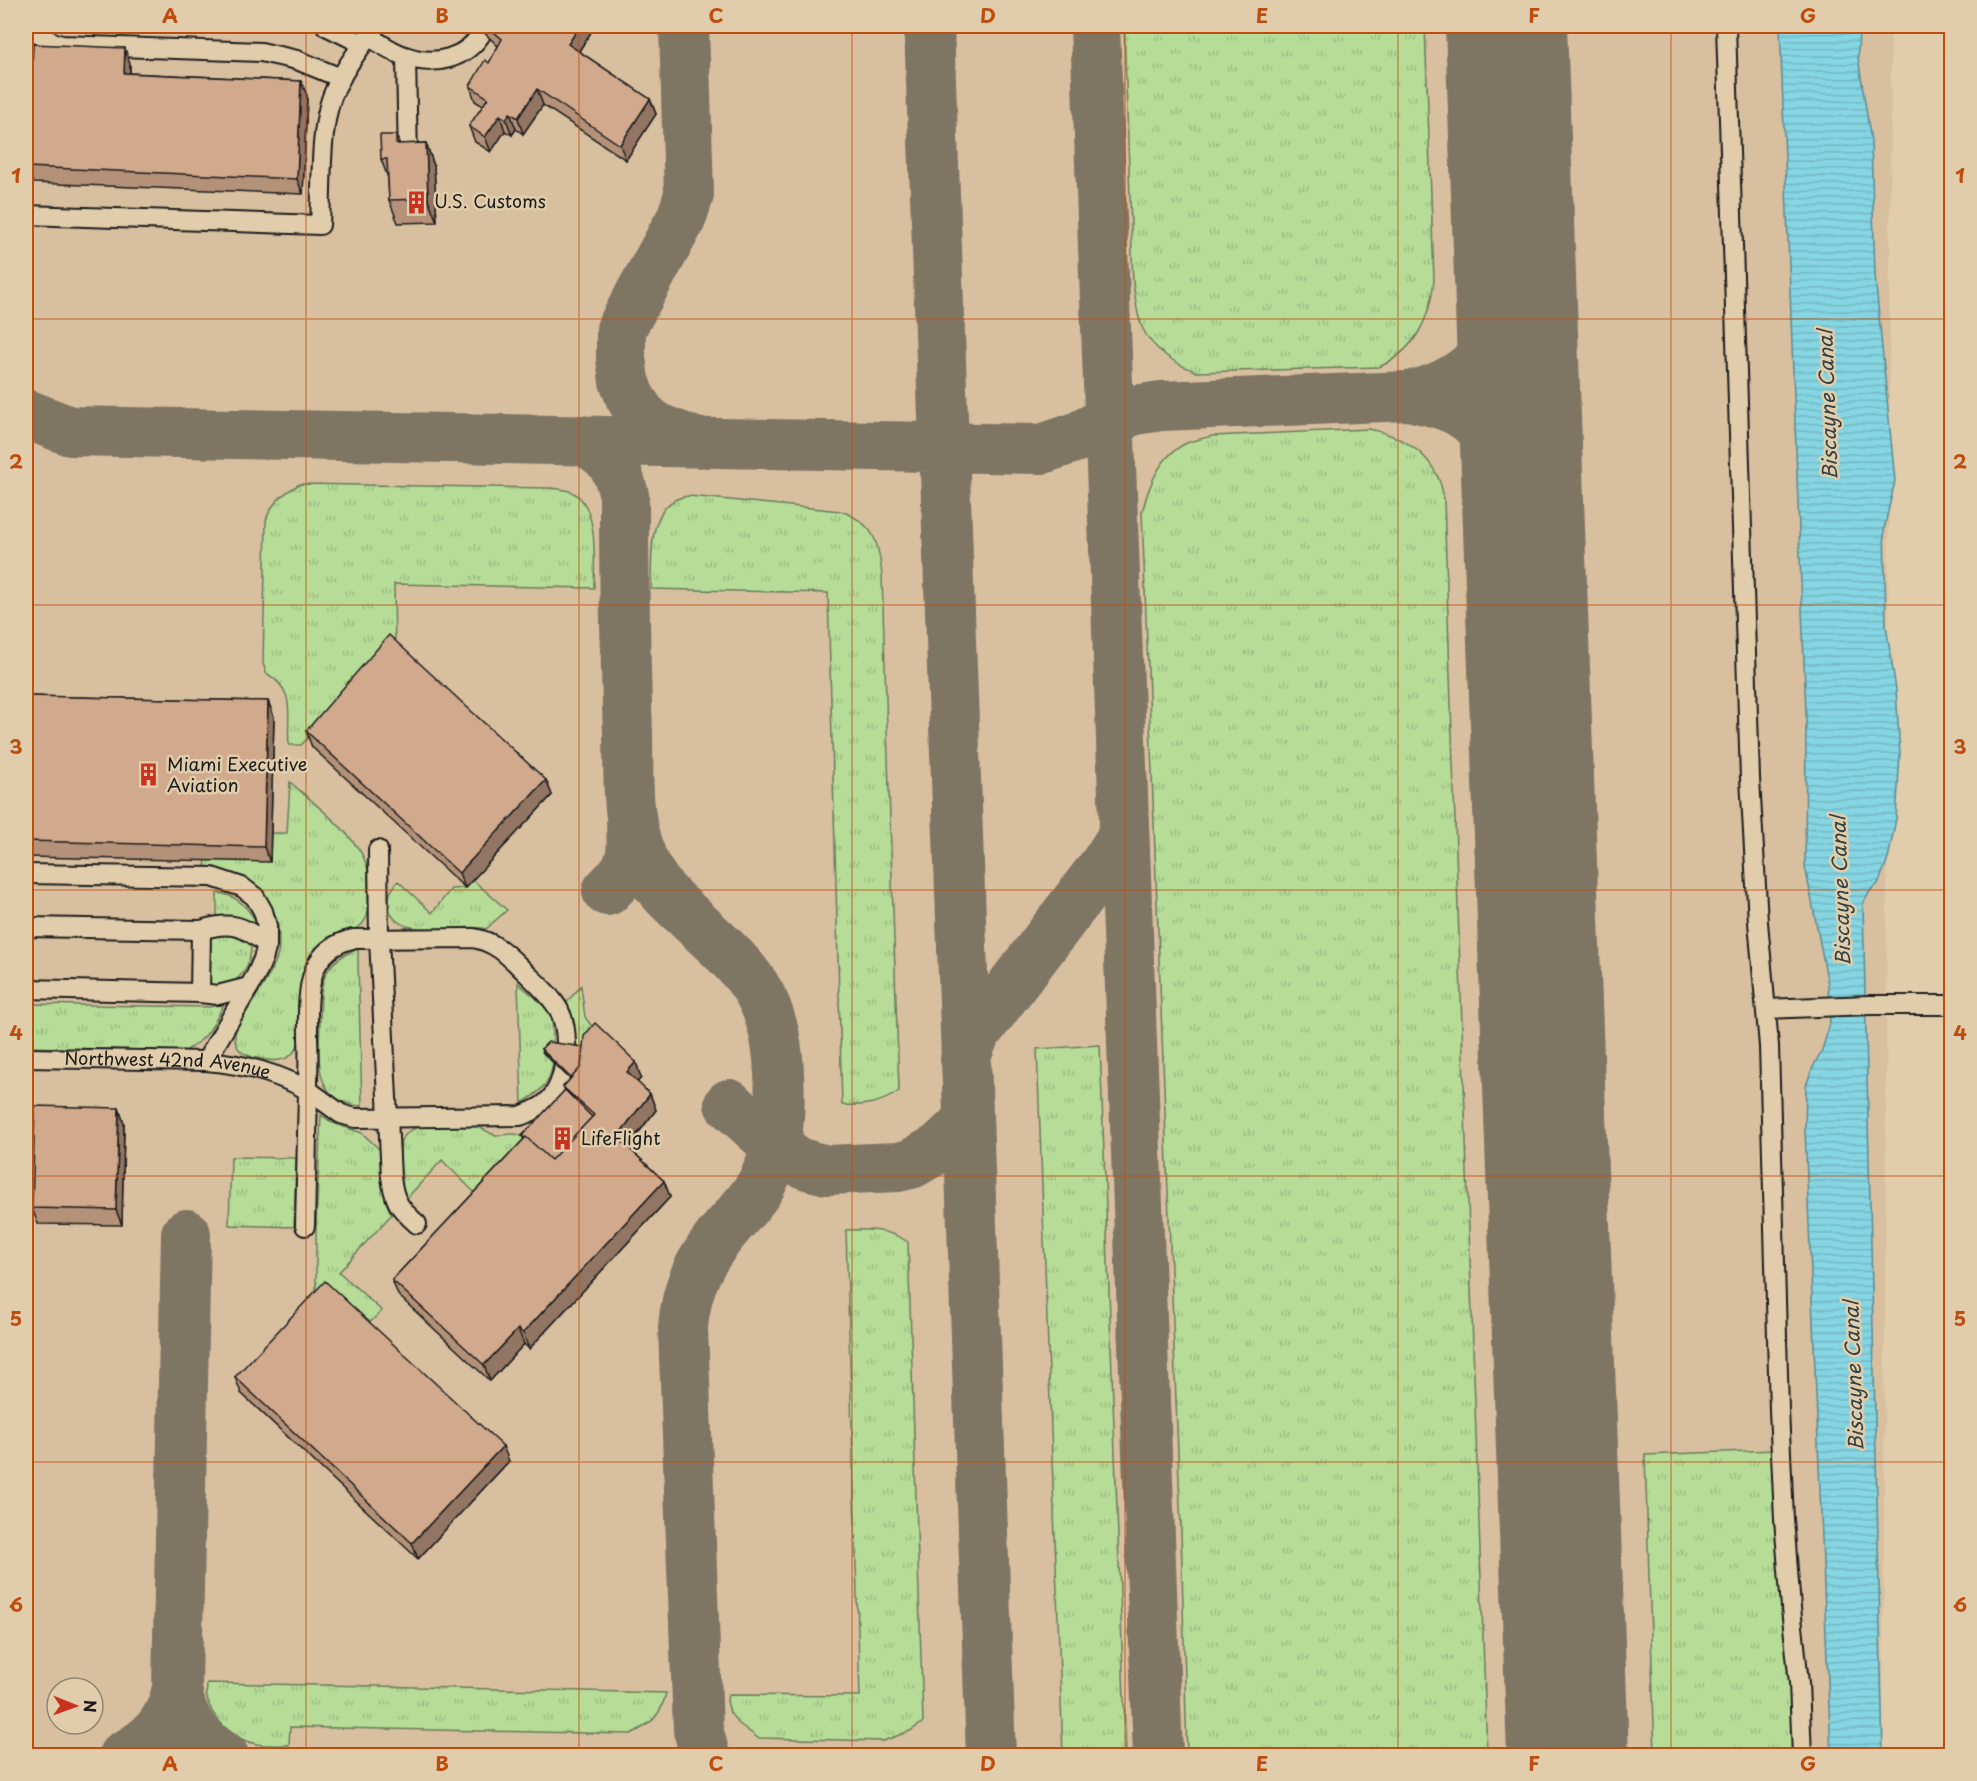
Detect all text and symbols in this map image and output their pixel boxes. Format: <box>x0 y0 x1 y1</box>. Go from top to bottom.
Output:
text: A <box>162 0 178 30</box>
text: B <box>435 0 449 30</box>
text: C <box>708 0 724 30</box>
text: D <box>980 0 996 30</box>
text: E <box>1256 0 1268 30</box>
text: F <box>1528 0 1540 30</box>
text: G <box>1800 0 1816 30</box>
text: 1 <box>11 160 21 190</box>
text: 1 <box>1955 160 1965 190</box>
place label: U.S. Customs <box>434 187 546 214</box>
building icon: U.S. Customs <box>403 189 429 215</box>
water label: Biscayne Canal <box>1809 326 1845 481</box>
text: 2 <box>9 446 23 476</box>
text: 2 <box>1953 446 1967 476</box>
text: 3 <box>9 731 23 761</box>
text: 3 <box>1953 731 1967 761</box>
place label: Miami Executive Aviation <box>167 750 307 798</box>
building icon: Miami Executive Aviation <box>136 762 162 788</box>
water label: Biscayne Canal <box>1822 812 1858 967</box>
text: 4 <box>9 1017 23 1047</box>
text: 4 <box>1953 1017 1967 1047</box>
street label: Northwest 42nd Avenue <box>64 1044 275 1085</box>
place label: LifeFlight <box>581 1124 661 1151</box>
building icon: LifeFlight <box>550 1126 576 1152</box>
water label: Biscayne Canal <box>1835 1297 1871 1452</box>
text: 5 <box>10 1303 22 1333</box>
text: 5 <box>1954 1303 1966 1333</box>
text: 6 <box>9 1589 23 1619</box>
text: 6 <box>1953 1589 1967 1619</box>
north arrow <box>45 1676 105 1736</box>
text: N <box>79 1700 103 1713</box>
text: A <box>162 1748 178 1778</box>
text: B <box>435 1748 449 1778</box>
text: C <box>708 1748 724 1778</box>
text: D <box>980 1748 996 1778</box>
text: E <box>1256 1748 1268 1778</box>
text: F <box>1528 1748 1540 1778</box>
text: G <box>1800 1748 1816 1778</box>

